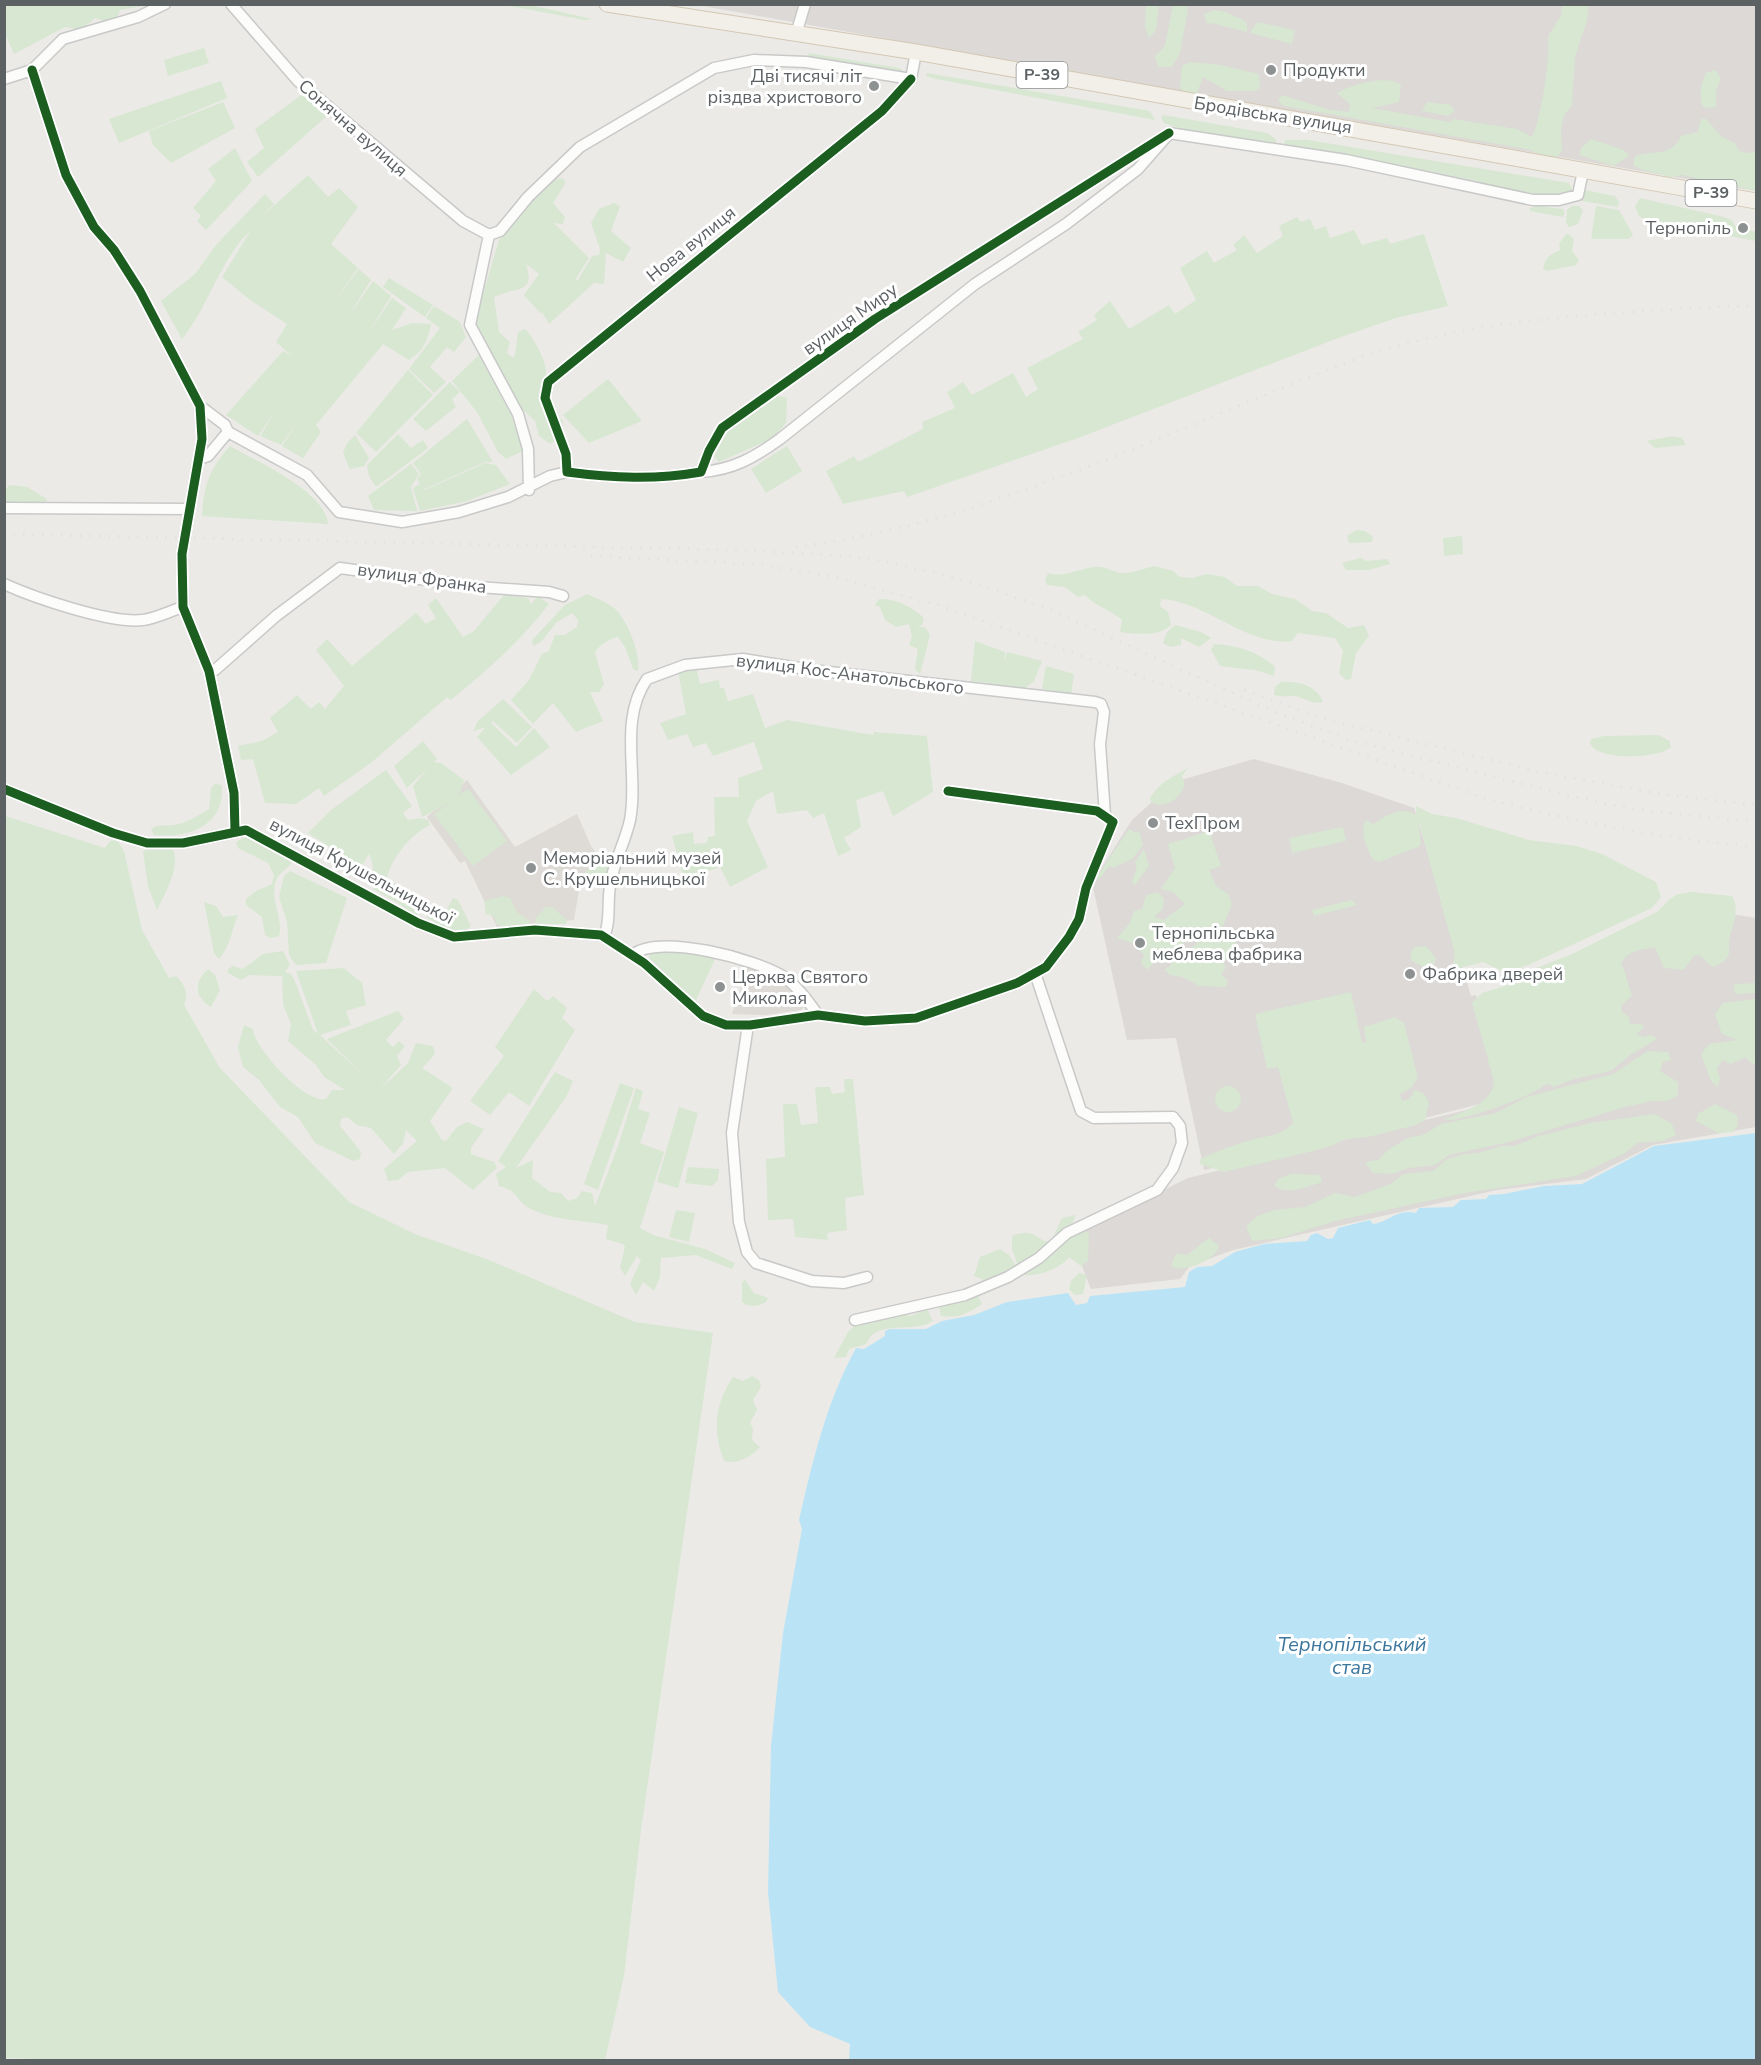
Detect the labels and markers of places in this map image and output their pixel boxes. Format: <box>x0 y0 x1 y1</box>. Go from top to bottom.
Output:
place label: Продукти <box>1283 58 1366 82</box>
marker: Продукти <box>1264 63 1278 77</box>
place label: Дві тисячі літ різдва христового <box>707 64 862 109</box>
marker: Дві тисячі літ різдва христового <box>867 79 881 93</box>
place label: Тернопіль <box>1645 216 1731 240</box>
marker: Тернопіль <box>1736 221 1750 235</box>
place label: ТехПром <box>1165 811 1240 835</box>
marker: ТехПром <box>1146 816 1160 830</box>
place label: Меморіальний музей С. Крушельницької <box>543 846 722 891</box>
marker: Меморіальний музей С. Крушельницької <box>524 861 538 875</box>
place label: Тернопільська меблева фабрика <box>1152 921 1302 966</box>
marker: Тернопільська меблева фабрика <box>1133 936 1147 950</box>
place label: Фабрика дверей <box>1422 962 1563 986</box>
place label: Церква Святого Миколая <box>732 965 868 1010</box>
marker: Фабрика дверей <box>1403 967 1417 981</box>
marker: Церква Святого Миколая <box>713 980 727 994</box>

